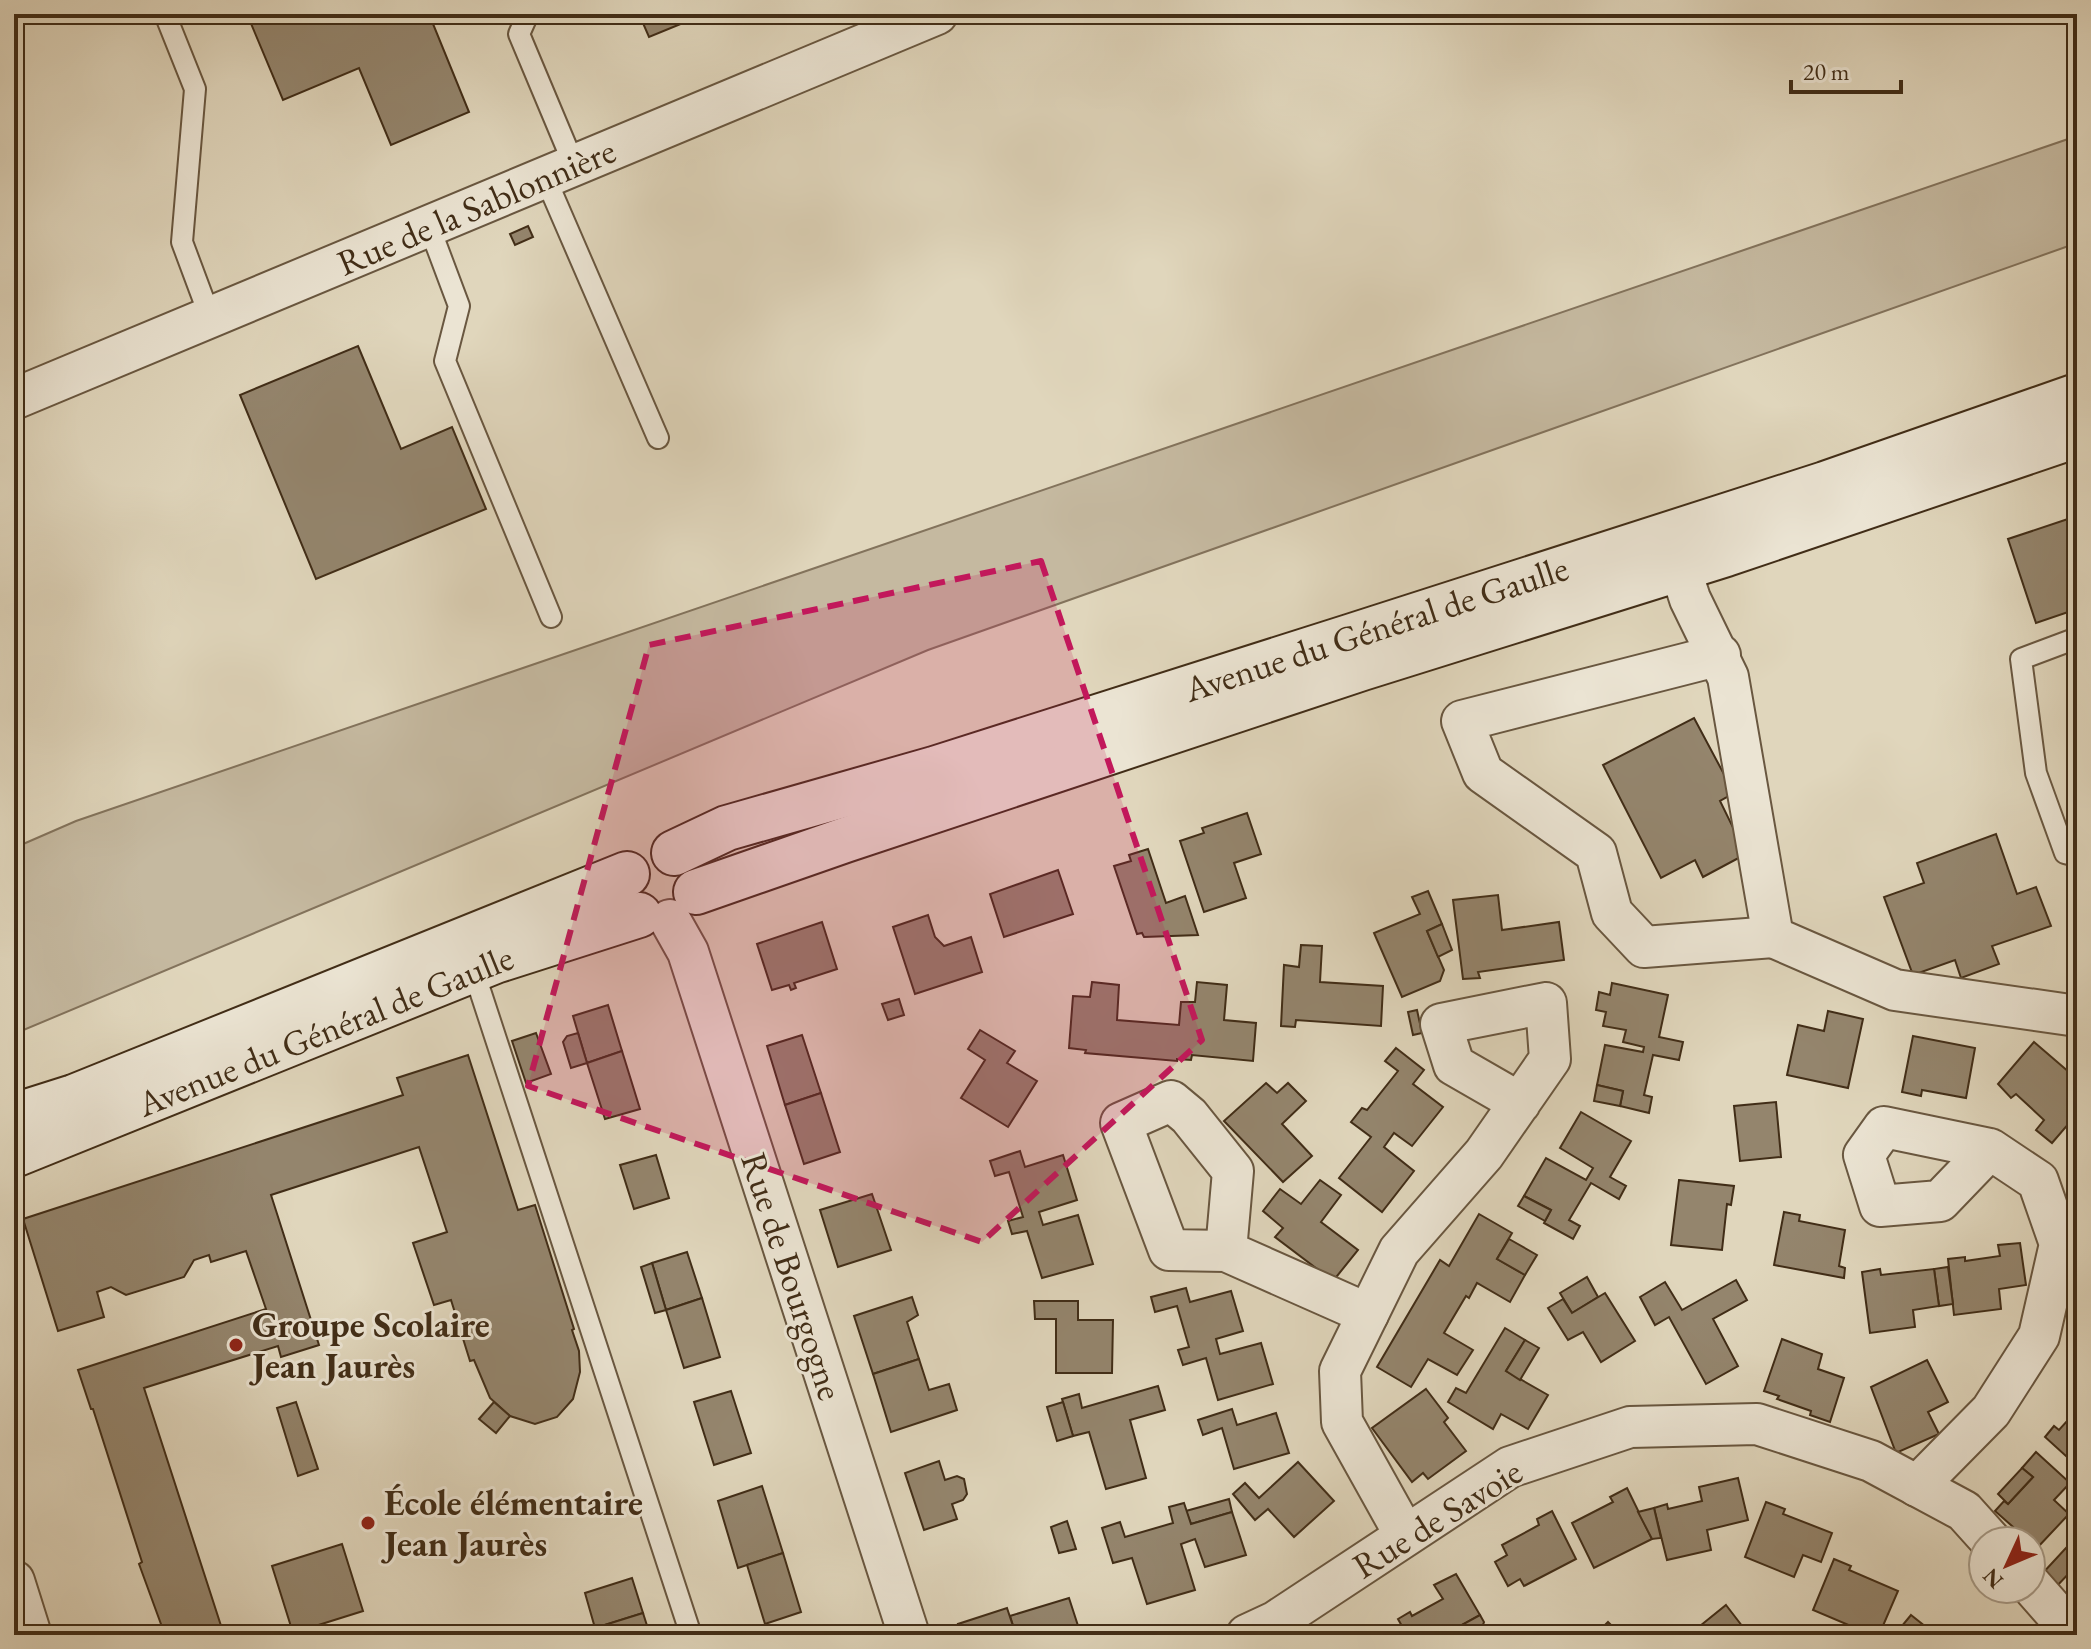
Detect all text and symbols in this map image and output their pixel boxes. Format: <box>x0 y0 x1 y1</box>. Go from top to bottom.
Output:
scale bar <box>1791 44 1901 94</box>
text: 20 m <box>1803 56 1850 87</box>
street label: Rue de la Sablonnière <box>330 127 623 286</box>
street label: Avenue du Général de Gaulle <box>1177 544 1574 713</box>
street label: Avenue du Général de Gaulle <box>130 934 520 1128</box>
street label: Rue de Bourgogne <box>730 1146 855 1406</box>
place label: Groupe Scolaire Jean Jaurès <box>249 1301 490 1389</box>
marker: Groupe Scolaire Jean Jaurès <box>227 1336 245 1354</box>
street label: Rue de Savoie <box>1344 1448 1531 1589</box>
place label: École élémentaire Jean Jaurès <box>381 1479 643 1567</box>
marker: École élémentaire Jean Jaurès <box>359 1514 377 1532</box>
north arrow <box>1967 1525 2047 1605</box>
text: N <box>1976 1562 2010 1595</box>

